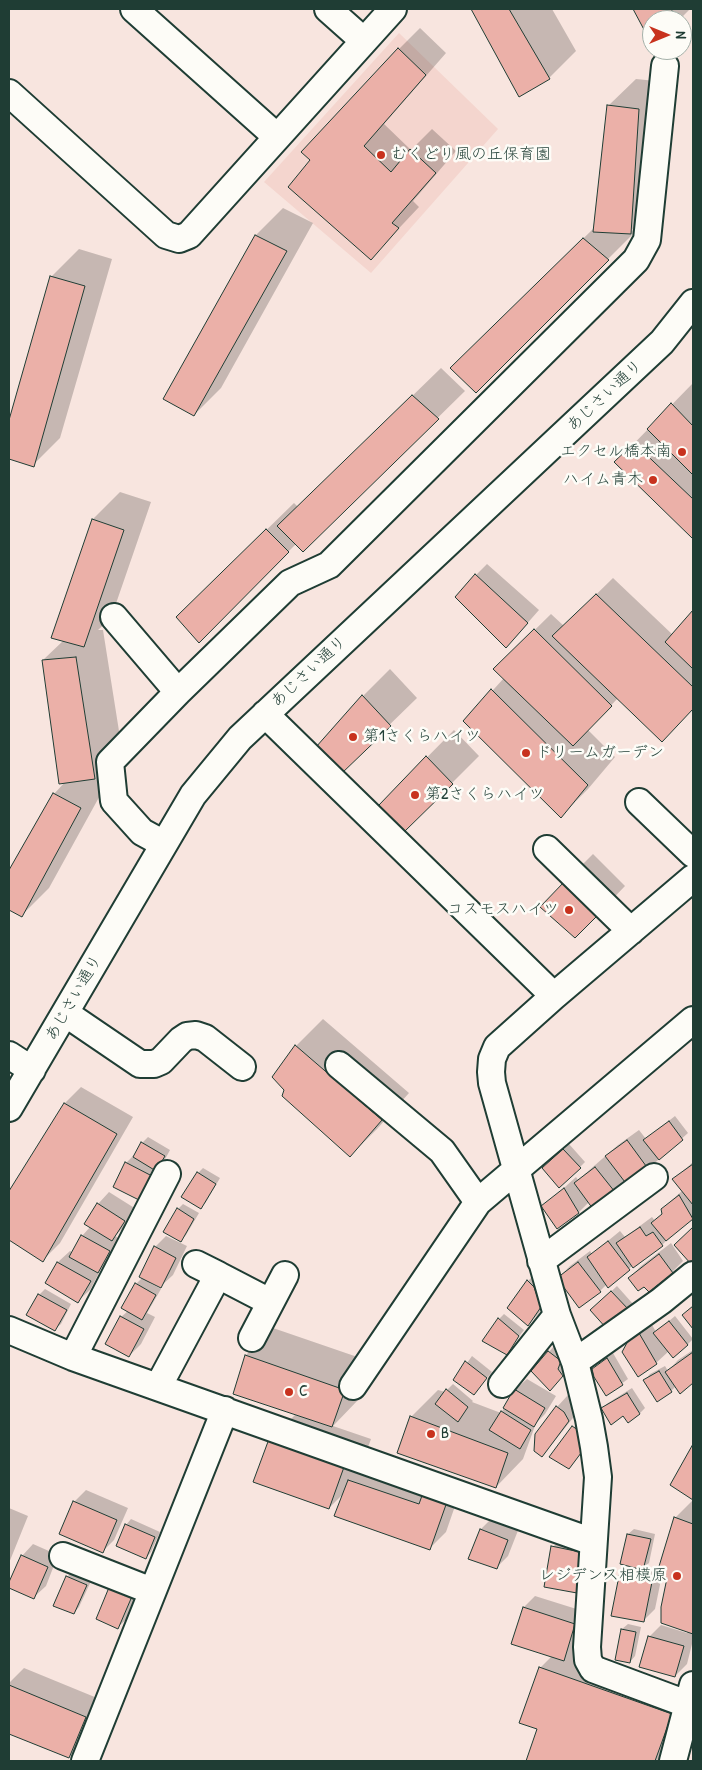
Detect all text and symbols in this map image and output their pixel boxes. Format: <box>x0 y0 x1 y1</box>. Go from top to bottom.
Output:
north arrow <box>642 10 692 60</box>
text: N <box>672 31 691 39</box>
place label: むくどり風の丘保育園 <box>391 145 551 165</box>
marker: むくどり風の丘保育園 <box>375 149 387 161</box>
street label: あじさい通り <box>563 356 647 436</box>
place label: エクセル橋本南 <box>560 442 672 462</box>
marker: エクセル橋本南 <box>676 446 688 458</box>
place label: ハイム青木 <box>563 470 643 490</box>
marker: ハイム青木 <box>647 474 659 486</box>
street label: あじさい通り <box>267 632 351 712</box>
place label: 第1さくらハイツ <box>363 727 481 747</box>
marker: 第1さくらハイツ <box>347 731 359 743</box>
place label: ドリームガーデン <box>536 743 664 763</box>
marker: ドリームガーデン <box>520 747 532 759</box>
place label: 第2さくらハイツ <box>425 785 544 805</box>
marker: 第2さくらハイツ <box>409 789 421 801</box>
place label: コスモスハイツ <box>447 900 559 920</box>
marker: コスモスハイツ <box>563 904 575 916</box>
street label: あじさい通り <box>42 952 106 1044</box>
place label: C <box>299 1382 308 1402</box>
marker: C <box>283 1386 295 1398</box>
place label: B <box>441 1424 449 1444</box>
marker: B <box>425 1428 437 1440</box>
place label: レジデンス相模原 <box>539 1566 667 1586</box>
marker: レジデンス相模原 <box>671 1570 683 1582</box>

